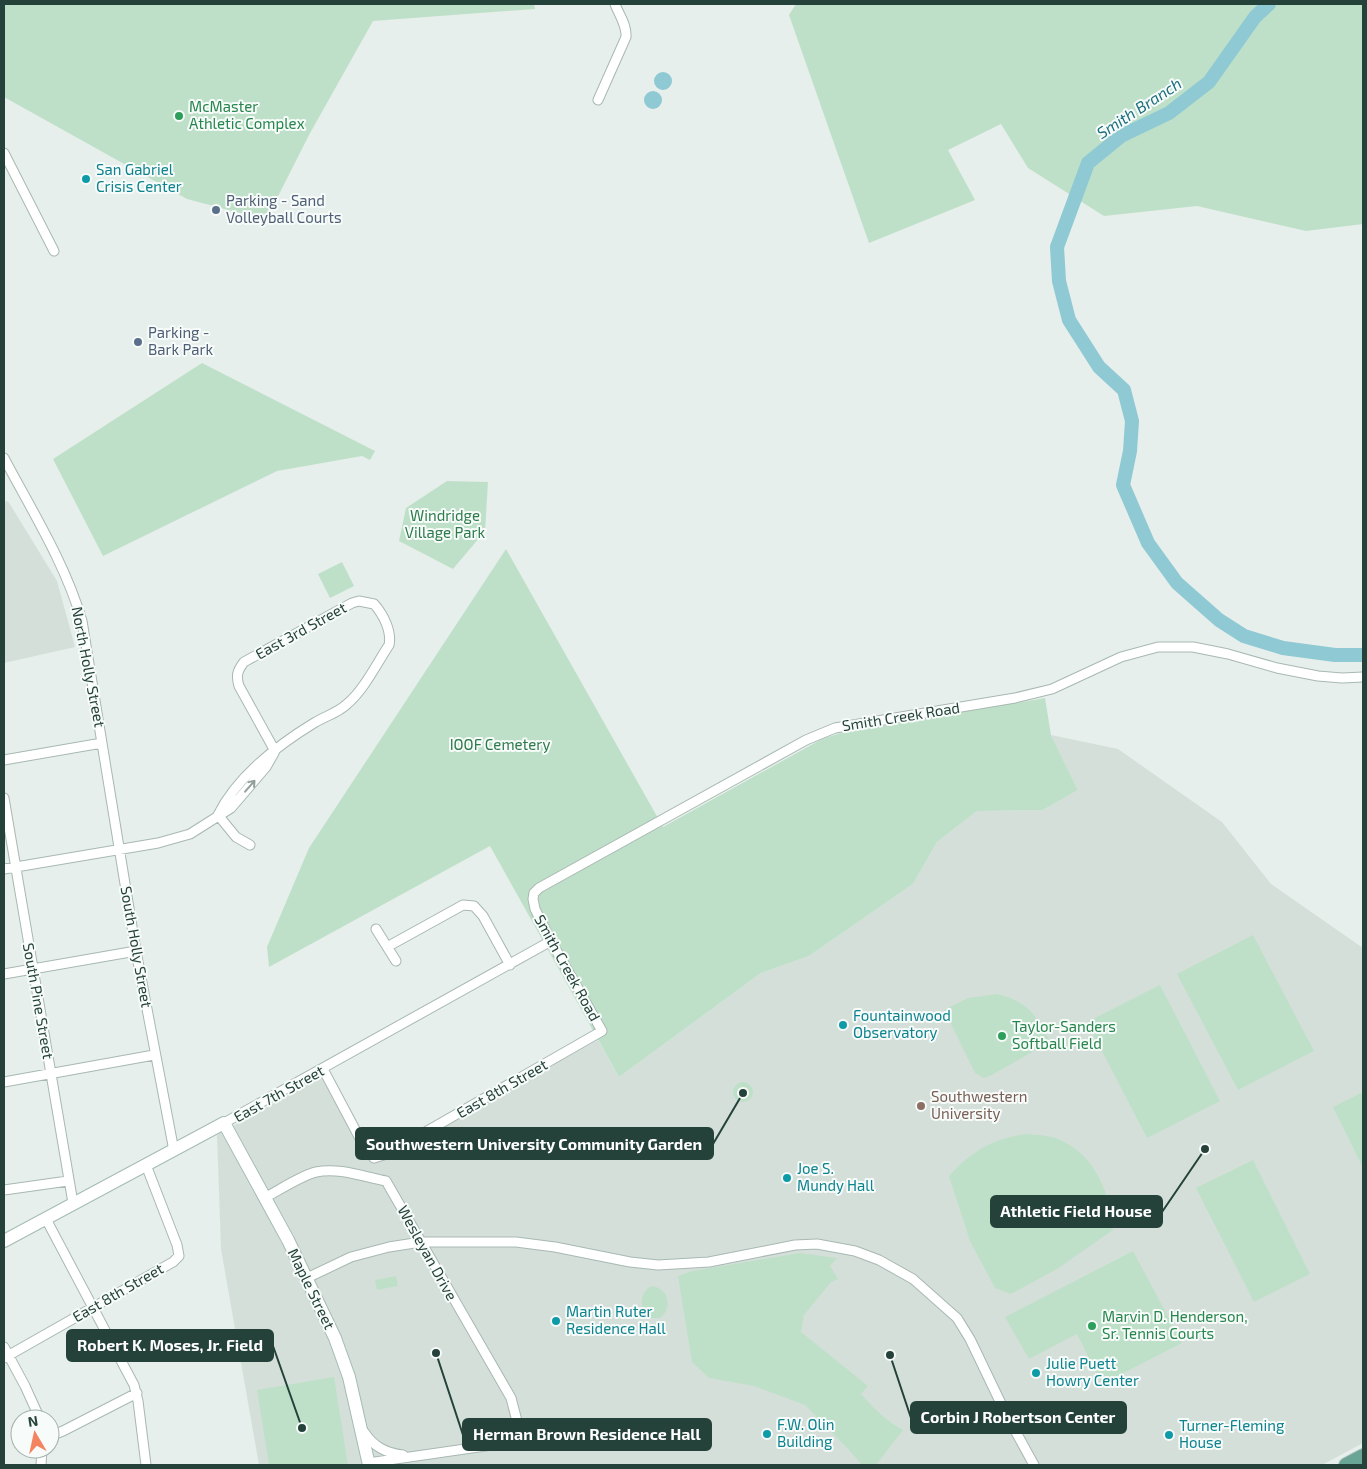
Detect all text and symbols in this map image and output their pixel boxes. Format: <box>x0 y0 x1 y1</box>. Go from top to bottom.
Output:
water label: Smith Branch <box>1093 73 1185 142</box>
place label: McMaster Athletic Complex <box>189 97 305 132</box>
marker: McMaster Athletic Complex <box>173 110 185 122</box>
place label: San Gabriel Crisis Center <box>96 160 182 195</box>
marker: San Gabriel Crisis Center <box>80 173 92 185</box>
place label: Parking - Sand Volleyball Courts <box>226 191 342 226</box>
marker: Parking - Sand Volleyball Courts <box>210 204 222 216</box>
place label: Parking - Bark Park <box>148 323 213 358</box>
marker: Parking - Bark Park <box>132 336 144 348</box>
park label: Windridge Village Park <box>405 506 486 541</box>
street label: East 3rd Street <box>252 598 349 663</box>
street label: North Holly Street <box>68 605 110 729</box>
street label: Smith Creek Road <box>841 698 961 734</box>
park label: IOOF Cemetery <box>450 735 550 753</box>
one-way arrow <box>244 780 255 793</box>
street label: South Holly Street <box>117 885 157 1009</box>
street label: Smith Creek Road <box>531 911 605 1024</box>
street label: South Pine Street <box>20 941 58 1061</box>
place label: Fountainwood Observatory <box>853 1006 951 1041</box>
place label: Taylor-Sanders Softball Field <box>1012 1017 1116 1052</box>
marker: Fountainwood Observatory <box>837 1019 849 1031</box>
marker: Taylor-Sanders Softball Field <box>996 1030 1008 1042</box>
street label: East 8th Street <box>453 1055 550 1121</box>
street label: East 7th Street <box>230 1061 327 1125</box>
place label: Southwestern University <box>931 1087 1027 1122</box>
marker: Southwestern University <box>915 1100 927 1112</box>
callout: Southwestern University Community Garden <box>356 1128 713 1159</box>
text: Southwestern University Community Garden <box>366 1134 702 1154</box>
place label: Joe S. Mundy Hall <box>797 1159 875 1194</box>
marker: Joe S. Mundy Hall <box>781 1172 793 1184</box>
callout: Athletic Field House <box>991 1196 1162 1227</box>
text: Athletic Field House <box>1000 1201 1152 1220</box>
street label: Wesleyan Drive <box>394 1202 461 1303</box>
street label: Maple Street <box>285 1245 339 1332</box>
street label: East 8th Street <box>69 1259 166 1325</box>
place label: Martin Ruter Residence Hall <box>566 1302 666 1337</box>
place label: Marvin D. Henderson, Sr. Tennis Courts <box>1102 1307 1248 1342</box>
marker: Martin Ruter Residence Hall <box>550 1315 562 1327</box>
marker: Marvin D. Henderson, Sr. Tennis Courts <box>1086 1320 1098 1332</box>
callout: Robert K. Moses, Jr. Field <box>67 1330 273 1361</box>
text: Robert K. Moses, Jr. Field <box>77 1335 263 1354</box>
place label: Julie Puett Howry Center <box>1046 1354 1139 1389</box>
marker: Julie Puett Howry Center <box>1030 1367 1042 1379</box>
callout: Corbin J Robertson Center <box>911 1402 1126 1433</box>
text: Corbin J Robertson Center <box>921 1407 1116 1426</box>
north arrow <box>10 1409 60 1459</box>
text: N <box>27 1411 39 1430</box>
place label: F.W. Olin Building <box>777 1415 834 1450</box>
place label: Turner-Fleming House <box>1179 1416 1285 1451</box>
callout: Herman Brown Residence Hall <box>463 1419 711 1450</box>
text: Herman Brown Residence Hall <box>473 1424 702 1443</box>
marker: F.W. Olin Building <box>761 1428 773 1440</box>
marker: Turner-Fleming House <box>1163 1429 1175 1441</box>

